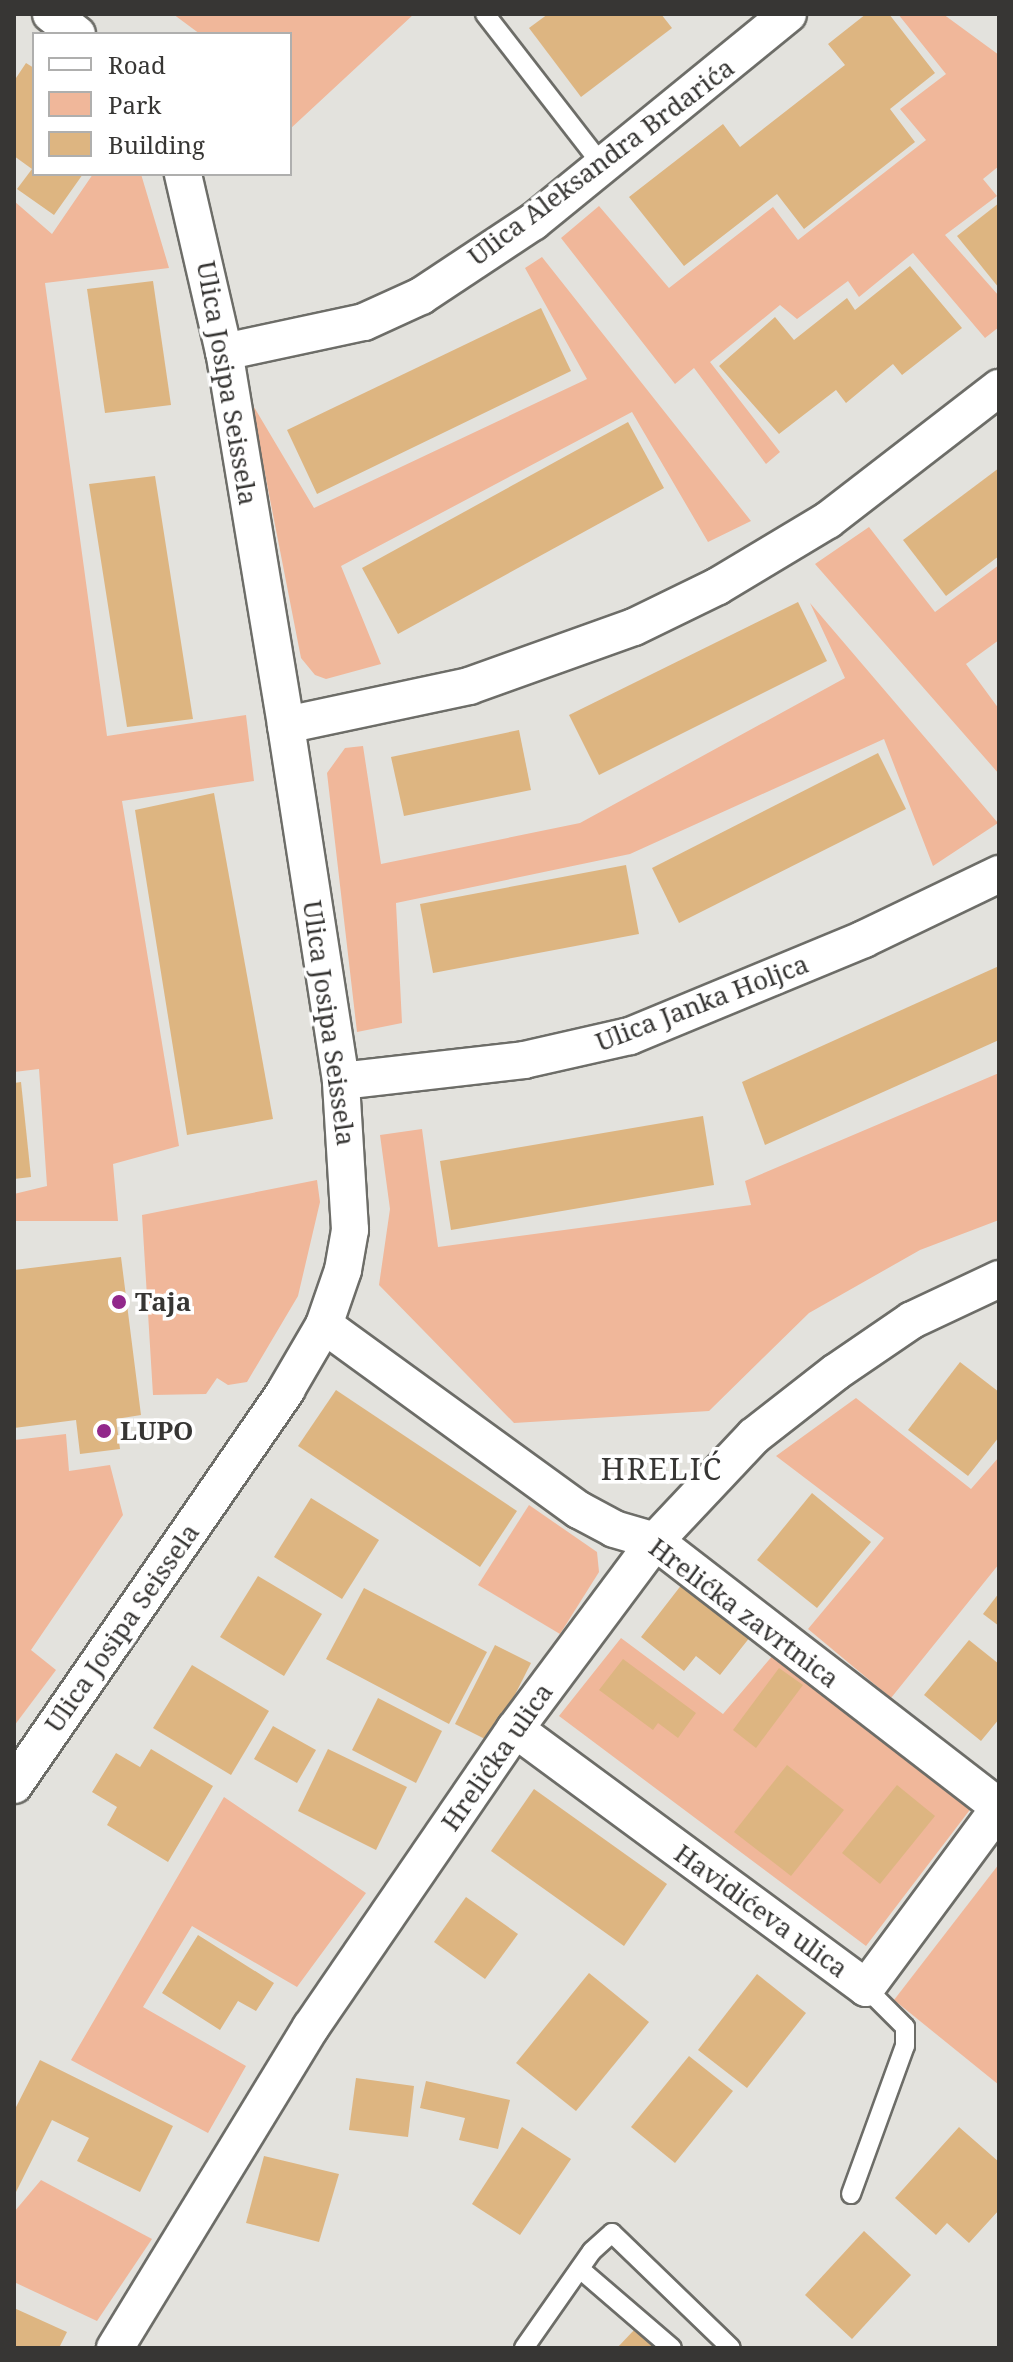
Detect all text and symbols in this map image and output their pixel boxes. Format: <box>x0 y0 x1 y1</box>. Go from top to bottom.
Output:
legend <box>32 32 292 176</box>
text: Road <box>108 48 166 81</box>
street label: Ulica Aleksandra Brdarića <box>462 52 740 272</box>
text: Park <box>108 88 161 121</box>
text: Building <box>108 128 205 161</box>
street label: Ulica Josipa Seissela <box>190 259 264 507</box>
street label: Ulica Josipa Seissela <box>296 898 362 1148</box>
street label: Ulica Janka Holjca <box>591 948 813 1058</box>
place label: Taja <box>135 1286 191 1318</box>
marker: Taja <box>110 1293 128 1311</box>
place label: LUPO <box>120 1415 193 1447</box>
marker: LUPO <box>95 1422 113 1440</box>
district label: HRELIĆ <box>601 1451 723 1487</box>
street label: Ulica Josipa Seissela <box>38 1518 206 1738</box>
street label: Hrelićka zavrtnica <box>643 1531 845 1695</box>
street label: Hrelićka ulica <box>435 1677 559 1837</box>
street label: Havidićeva ulica <box>668 1838 854 1984</box>

